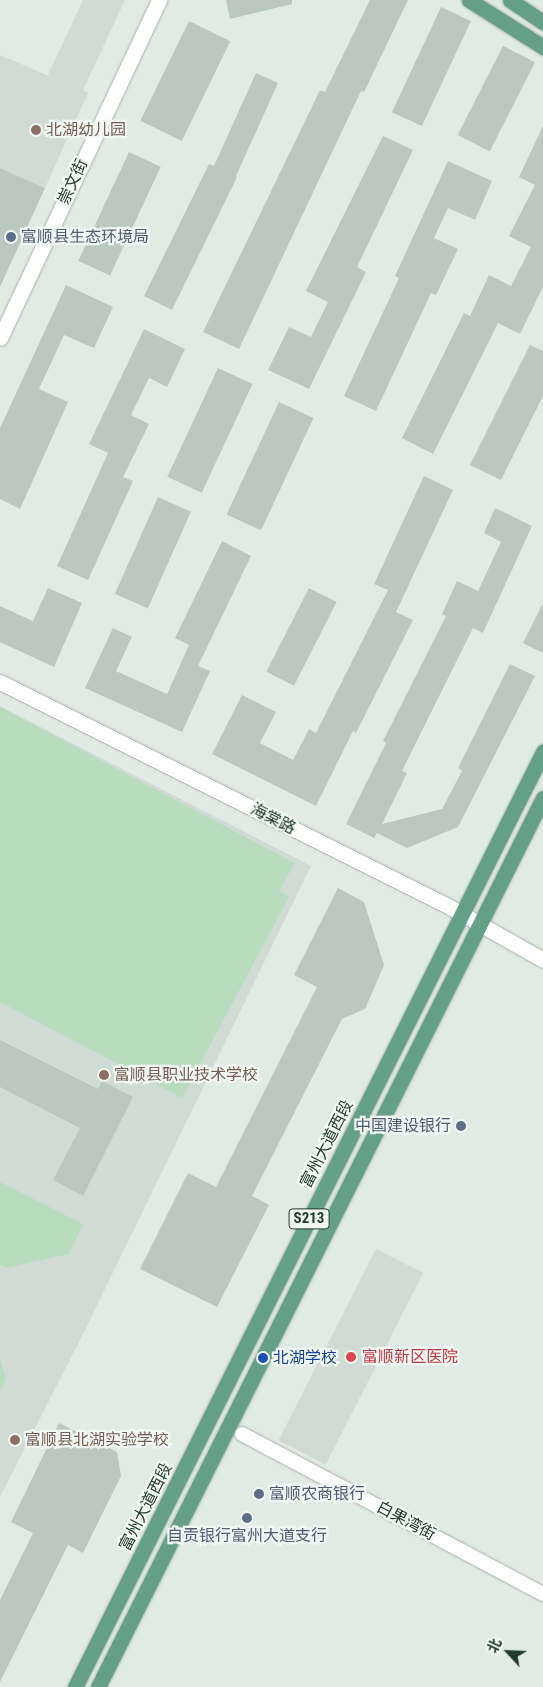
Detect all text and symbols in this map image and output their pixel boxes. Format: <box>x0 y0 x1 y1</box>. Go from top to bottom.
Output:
place label: 北湖幼儿园 <box>46 120 126 140</box>
marker: 北湖幼儿园 <box>30 124 42 136</box>
street label: 崇文街 <box>54 156 92 208</box>
place label: 富顺县生态环境局 <box>21 227 149 247</box>
marker: 富顺县生态环境局 <box>5 231 17 243</box>
street label: 海棠路 <box>247 800 299 838</box>
place label: 富顺县职业技术学校 <box>114 1065 258 1085</box>
marker: 富顺县职业技术学校 <box>98 1069 110 1081</box>
street label: 富州大道西段 <box>297 1097 357 1191</box>
place label: 中国建设银行 <box>355 1116 451 1136</box>
marker: 中国建设银行 <box>455 1120 467 1132</box>
road number: S213 <box>288 1206 330 1232</box>
place label: 富顺新区医院 <box>362 1347 458 1367</box>
place label: 北湖学校 <box>273 1348 337 1368</box>
marker: 富顺新区医院 <box>344 1350 358 1364</box>
marker: 北湖学校 <box>257 1352 269 1364</box>
place label: 富顺县北湖实验学校 <box>25 1430 169 1450</box>
marker: 富顺县北湖实验学校 <box>9 1434 21 1446</box>
street label: 富州大道西段 <box>116 1460 176 1554</box>
place label: 富顺农商银行 <box>269 1484 365 1504</box>
marker: 富顺农商银行 <box>253 1488 265 1500</box>
street label: 白果湾街 <box>373 1498 439 1544</box>
marker: 自贡银行富州大道支行 <box>241 1512 253 1524</box>
place label: 自贡银行富州大道支行 <box>167 1526 327 1546</box>
north arrow <box>483 1627 533 1677</box>
text: 北 <box>484 1636 505 1655</box>

